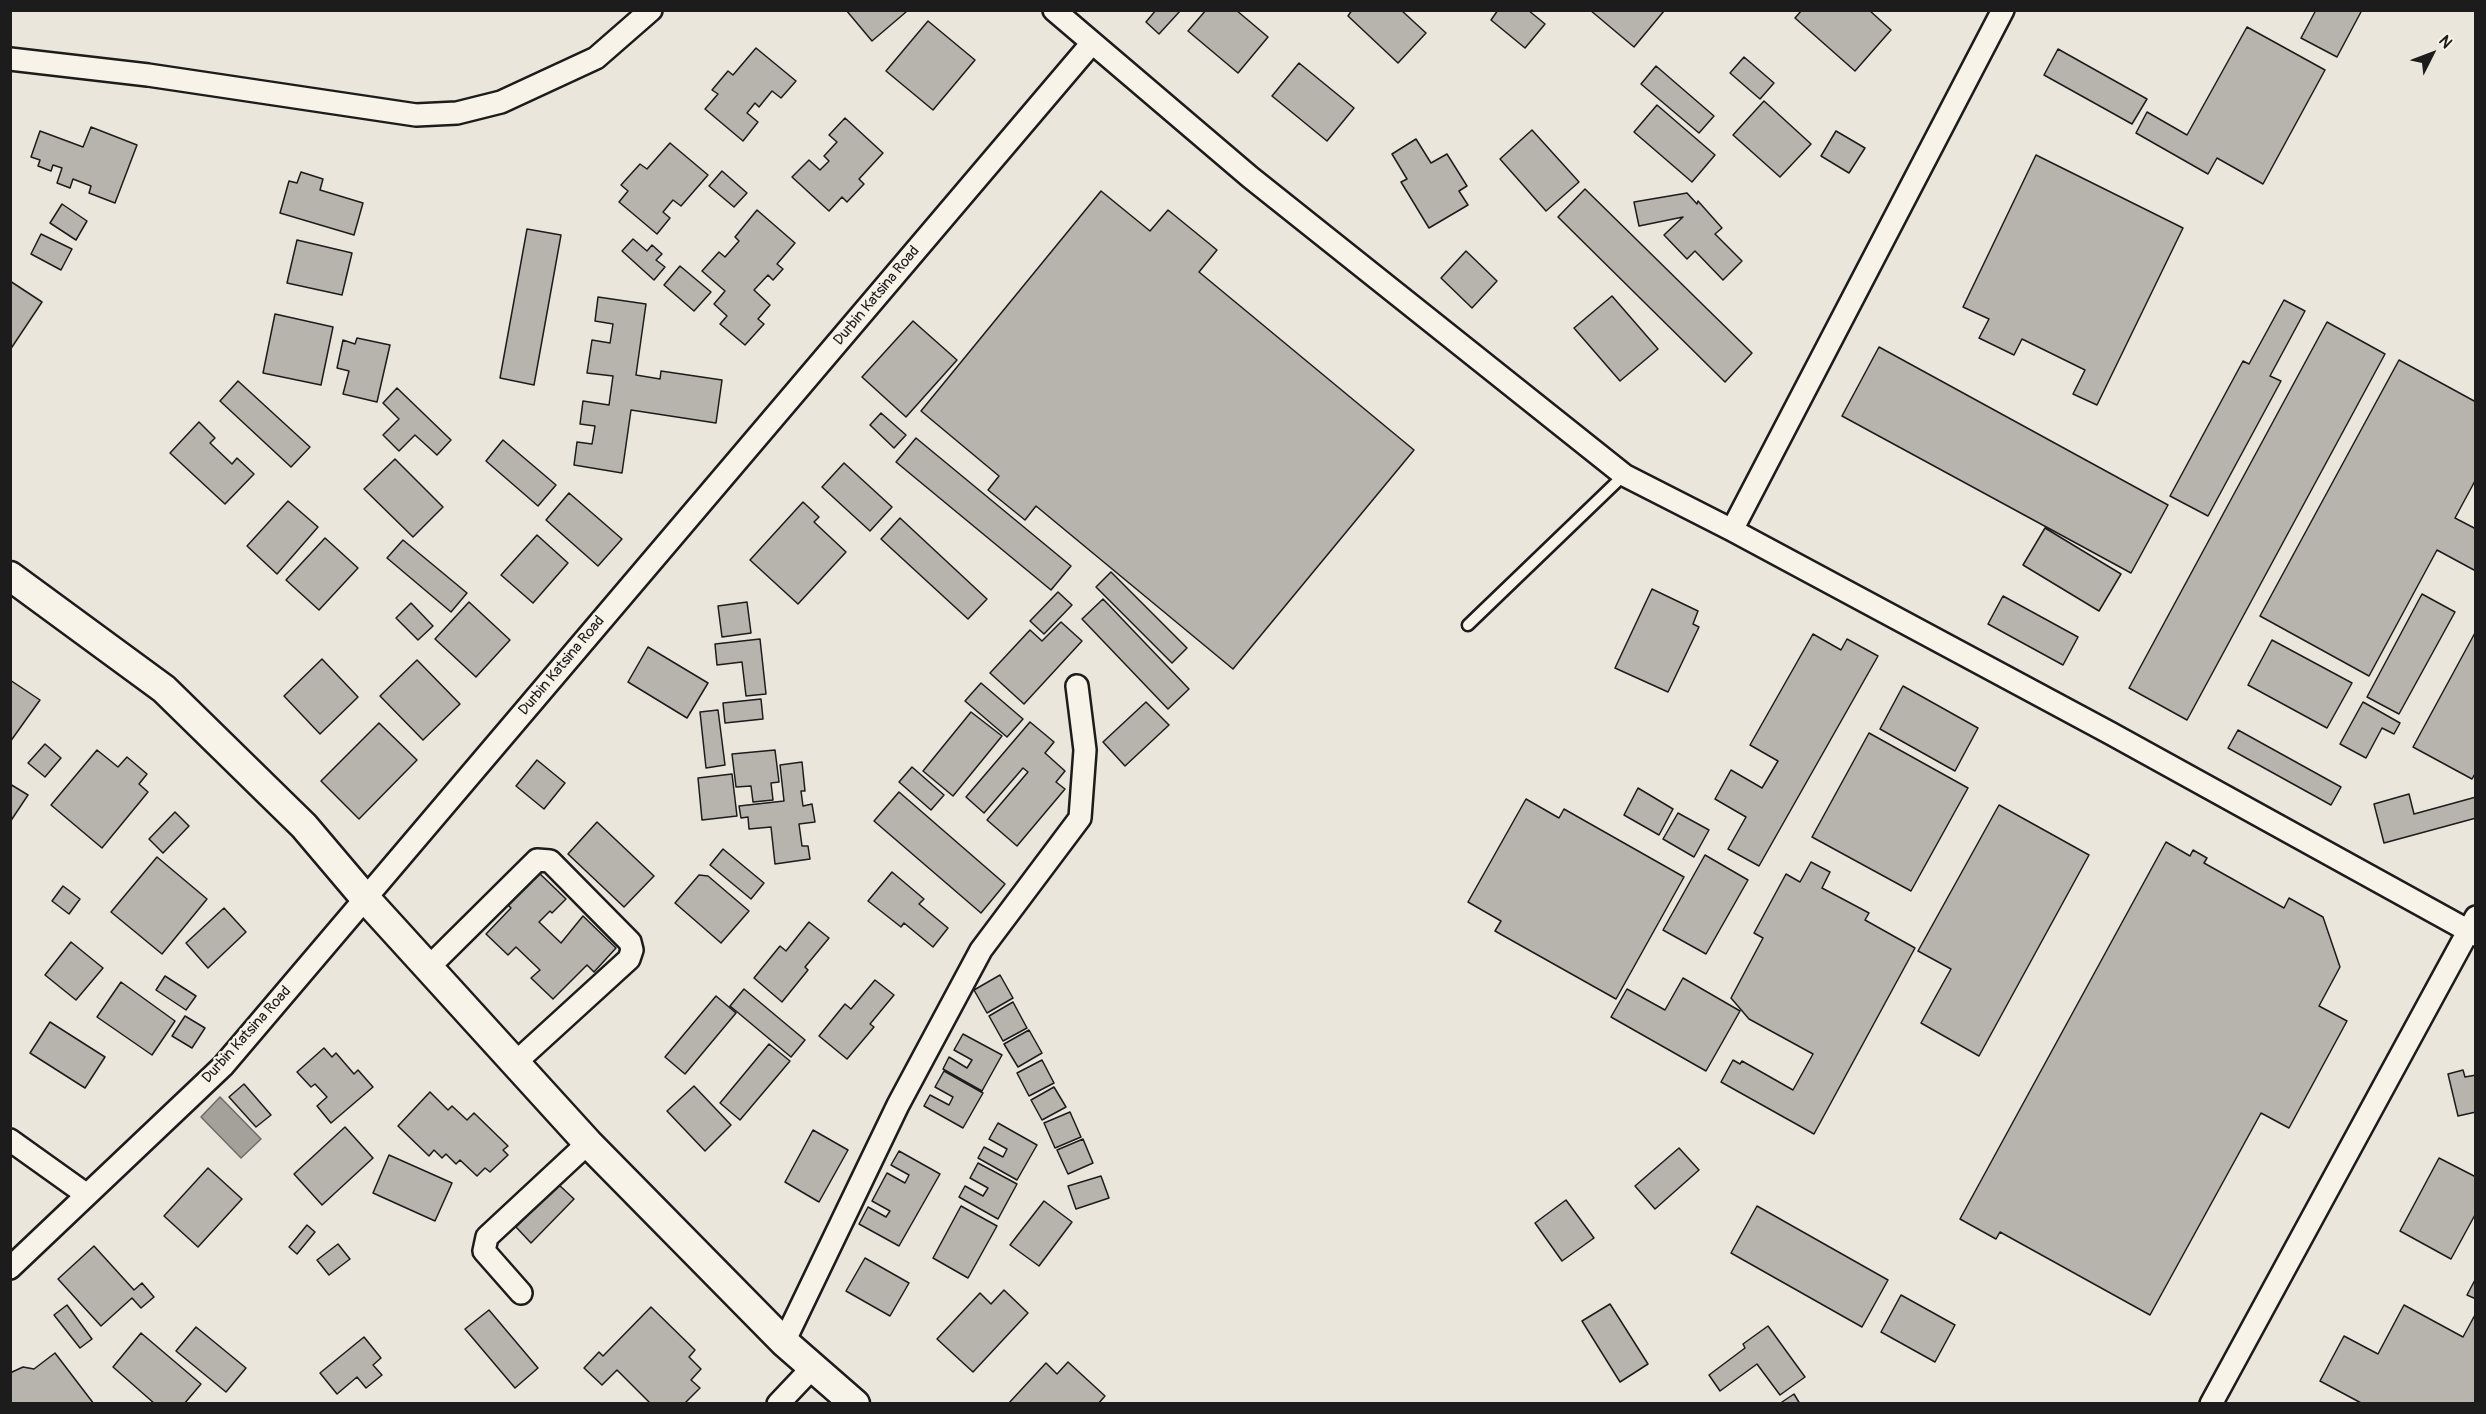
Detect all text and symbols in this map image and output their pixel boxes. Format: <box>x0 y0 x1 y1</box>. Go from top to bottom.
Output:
north arrow <box>2402 24 2462 84</box>
text: N <box>2434 31 2456 53</box>
street label: Durbin Katsina Road <box>830 243 924 349</box>
street label: Durbin Katsina Road <box>515 613 609 719</box>
street label: Durbin Katsina Road <box>199 983 295 1087</box>

